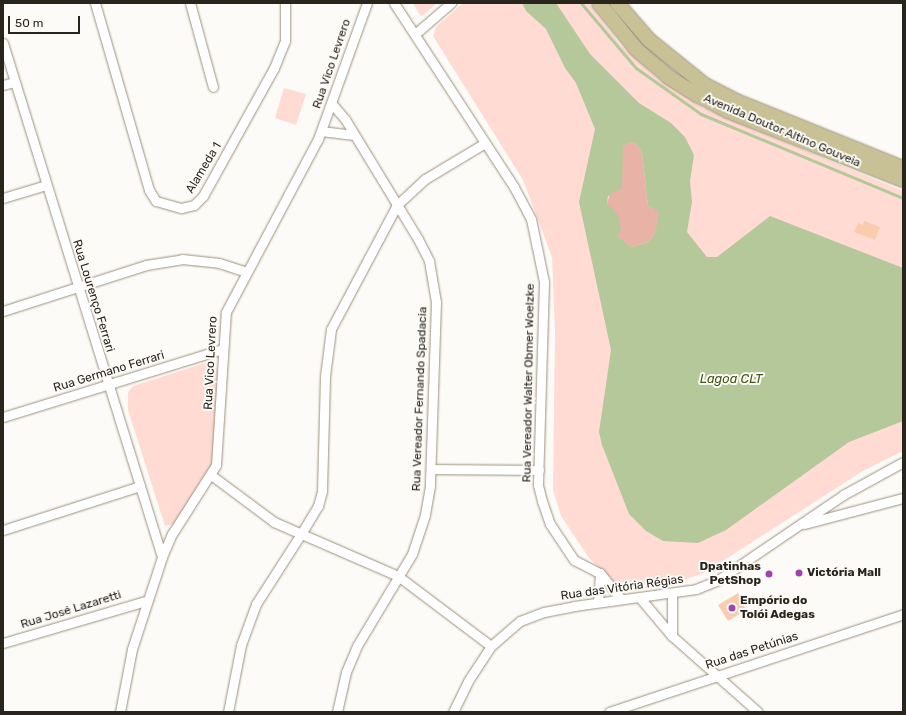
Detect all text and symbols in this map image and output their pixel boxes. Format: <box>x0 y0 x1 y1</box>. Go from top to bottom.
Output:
scale bar <box>10 8 82 34</box>
text: 50 m <box>15 16 43 30</box>
street label: Rua Vico Levrero <box>310 17 354 111</box>
street label: Avenida Doutor Altino Gouveia <box>701 91 863 171</box>
street label: Alameda 1 <box>183 140 225 196</box>
street label: Rua Lourenço Ferrari <box>69 238 117 354</box>
street label: Rua Vereador Walter Obmer Woelzke <box>520 283 538 483</box>
street label: Rua Vereador Fernando Spadacia <box>410 306 430 492</box>
street label: Rua Vico Levrero <box>201 316 221 410</box>
street label: Rua Germano Ferrari <box>52 348 166 396</box>
water label: Lagoa CLT <box>700 371 762 387</box>
place label: Dpatinhas PetShop <box>700 560 761 588</box>
place label: Victória Mall <box>807 566 881 580</box>
marker: Victória Mall <box>794 568 804 578</box>
marker: Dpatinhas PetShop <box>764 569 774 579</box>
street label: Rua das Vitória Régias <box>560 572 684 604</box>
street label: Rua José Lazaretti <box>19 588 123 632</box>
place label: Empório do Tolói Adegas <box>740 594 815 622</box>
marker: Empório do Tolói Adegas <box>727 603 737 613</box>
street label: Rua das Petúnias <box>704 629 800 673</box>

